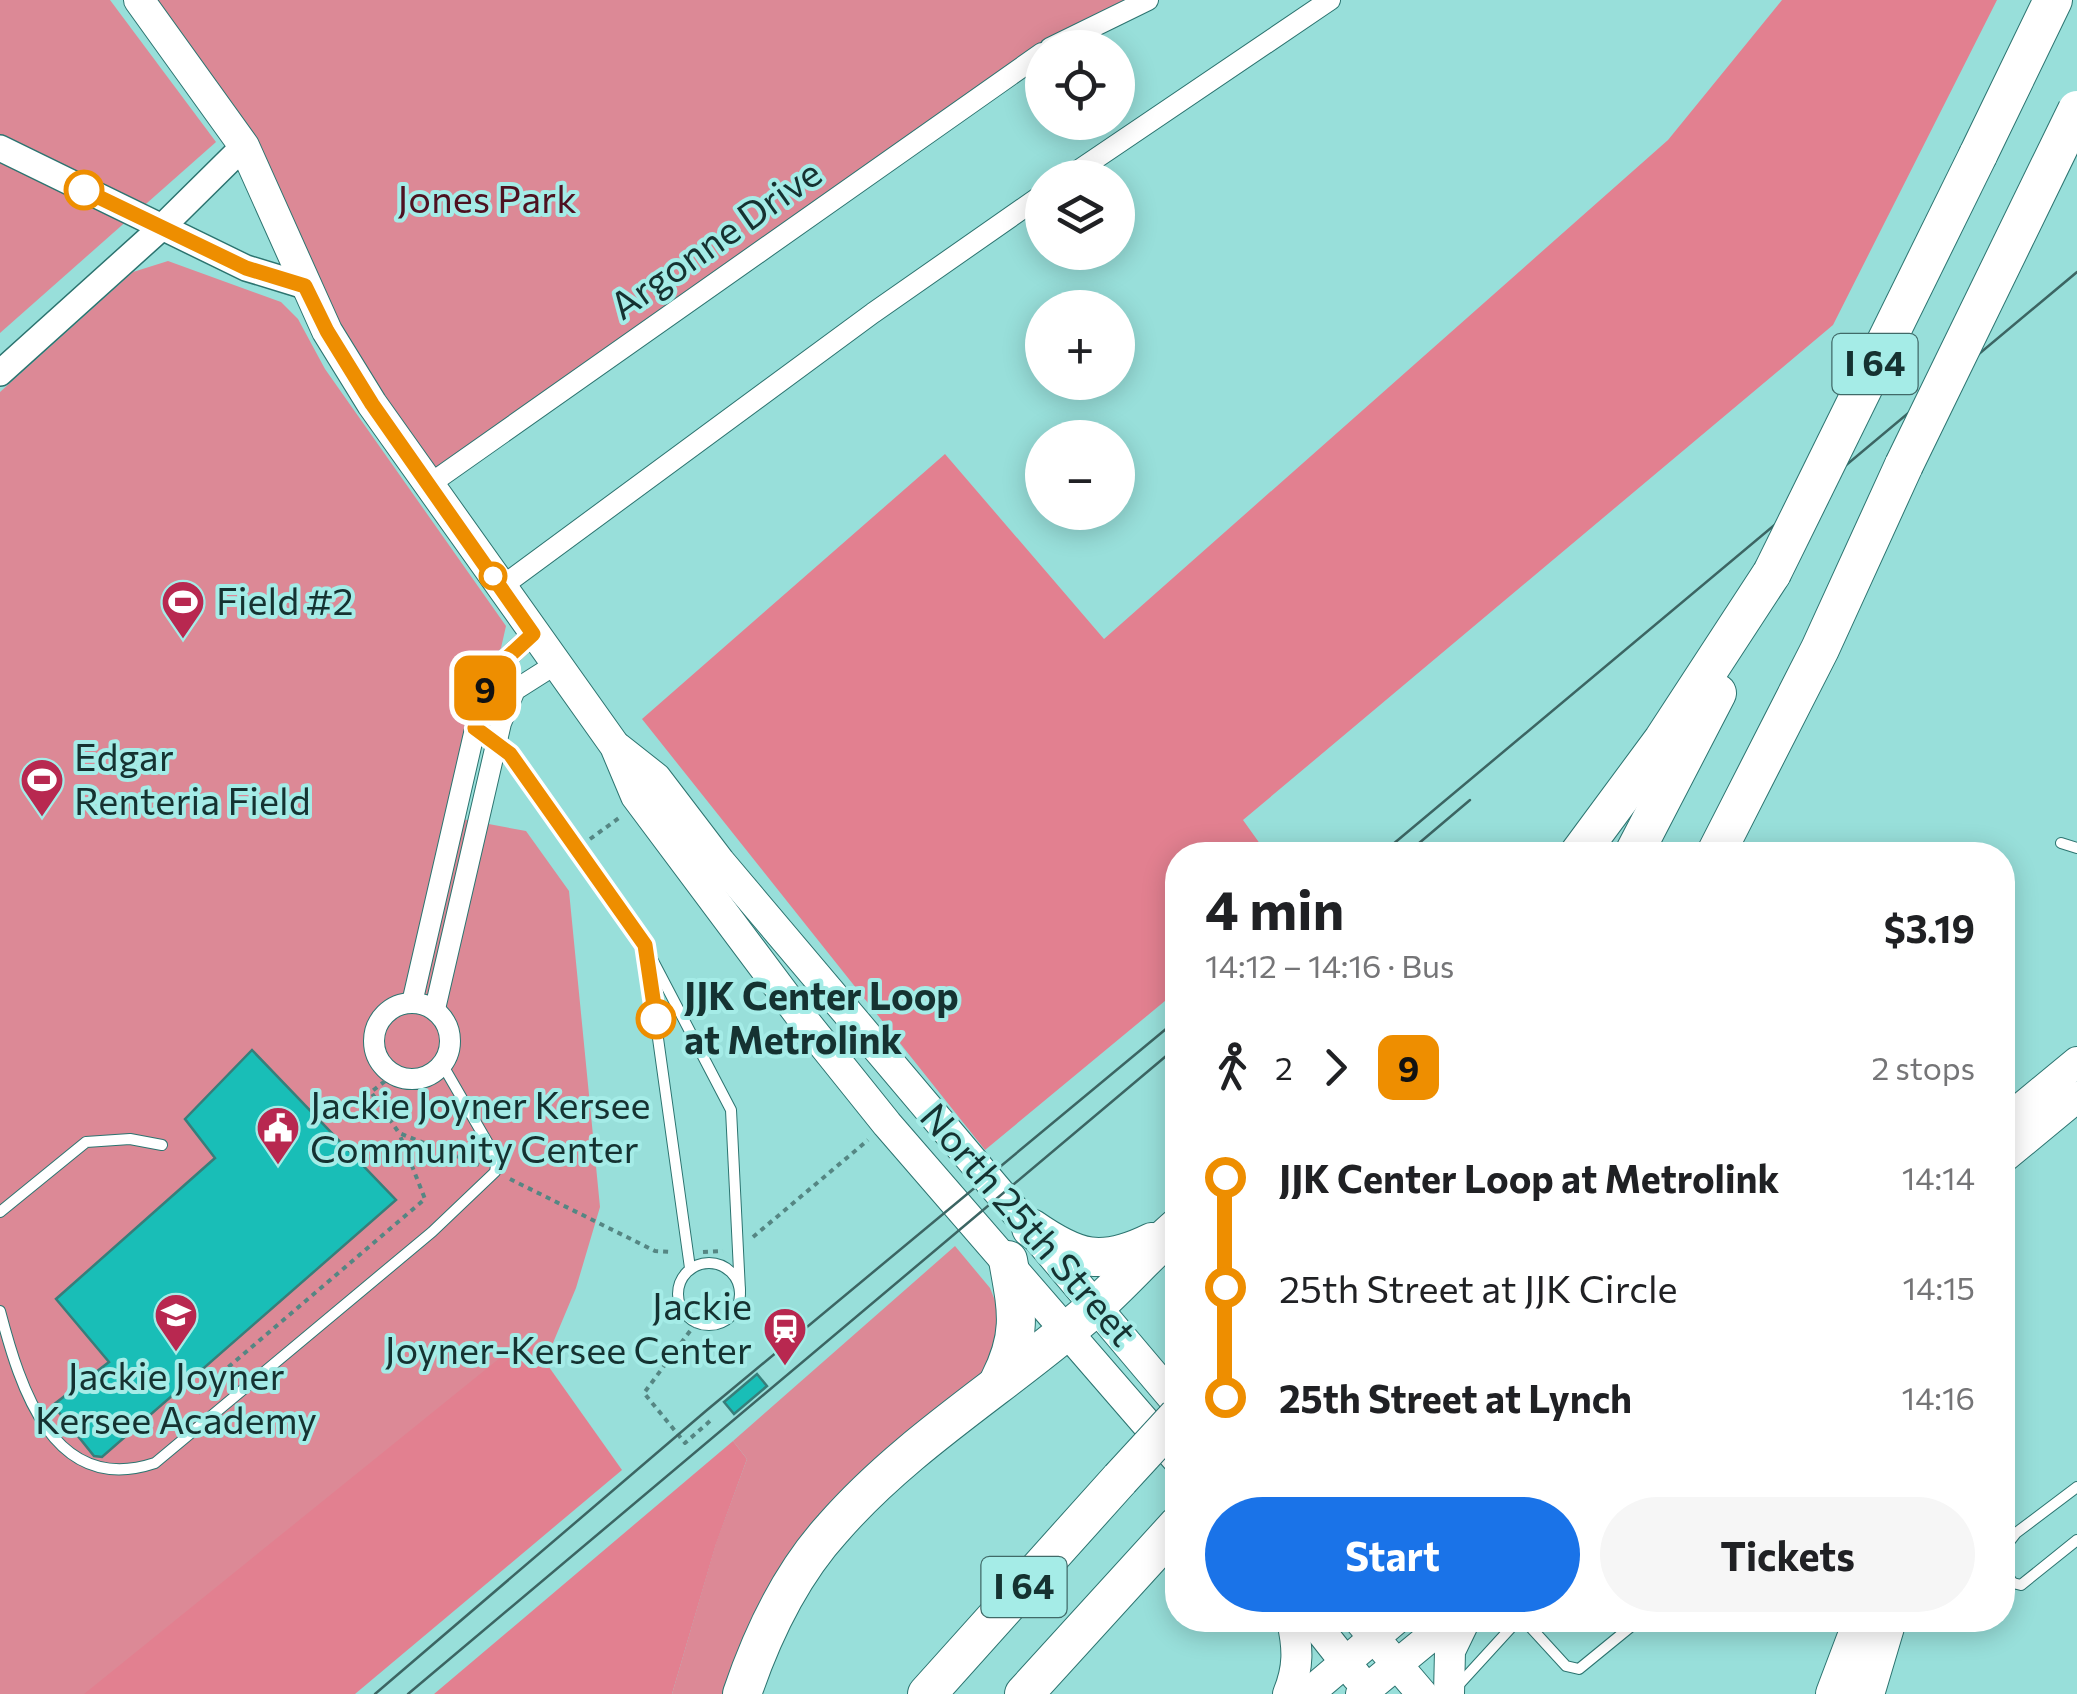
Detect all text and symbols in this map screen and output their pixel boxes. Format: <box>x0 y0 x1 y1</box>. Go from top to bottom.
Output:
map controls <box>1025 30 1135 530</box>
button: locate <box>1025 30 1135 140</box>
street label: Argonne Drive <box>600 148 829 328</box>
button: layers <box>1025 160 1135 270</box>
unlabelled marker <box>65 171 103 209</box>
park label: Jones Park <box>397 174 577 221</box>
button: + <box>1025 290 1135 400</box>
road number: I 64 <box>1832 334 1918 394</box>
button: − <box>1025 420 1135 530</box>
unlabelled marker <box>480 563 506 589</box>
place label: Field #2 <box>216 576 354 623</box>
sports icon: Field #2 <box>160 579 206 640</box>
line badge: 9 <box>452 656 518 720</box>
text: 9 <box>474 667 496 710</box>
place label: Edgar Renteria Field <box>74 732 311 823</box>
sports icon: Edgar Renteria Field <box>19 757 65 818</box>
text: 4 min <box>1205 874 1344 941</box>
text: $3.19 <box>1884 904 1975 951</box>
text: 14:12 – 14:16 · Bus <box>1205 945 1454 985</box>
place label: JJK Center Loop at Metrolink <box>684 971 959 1062</box>
marker: JJK Center Loop at Metrolink <box>637 1000 675 1038</box>
icon: walk <box>1205 1040 1260 1095</box>
icon: forward <box>1308 1040 1363 1095</box>
text: 9 <box>1398 1046 1419 1089</box>
text: 2 <box>1275 1047 1293 1087</box>
text: 2 stops <box>1871 1047 1975 1087</box>
place label: Jackie Joyner Kersee Community Center <box>310 1080 651 1171</box>
street label: North 25th Street <box>912 1092 1148 1354</box>
public building icon: Jackie Joyner Kersee Community Center <box>255 1105 301 1166</box>
text: JJK Center Loop at Metrolink <box>1279 1154 1779 1201</box>
text: 14:14 <box>1902 1157 1975 1197</box>
text: 25th Street at JJK Circle <box>1279 1264 1678 1311</box>
text: 14:15 <box>1903 1267 1975 1307</box>
place label: Jackie Joyner-Kersee Center <box>384 1281 752 1372</box>
school or university icon: Jackie Joyner Kersee Academy <box>153 1292 199 1353</box>
station icon: Jackie Joyner-Kersee Center <box>762 1306 808 1367</box>
place label: Jackie Joyner Kersee Academy <box>35 1351 317 1442</box>
text: 25th Street at Lynch <box>1279 1374 1632 1421</box>
text: 14:16 <box>1901 1377 1975 1417</box>
button: Start <box>1205 1497 1580 1612</box>
button: Tickets <box>1600 1497 1975 1612</box>
road number: I 64 <box>982 1557 1066 1617</box>

